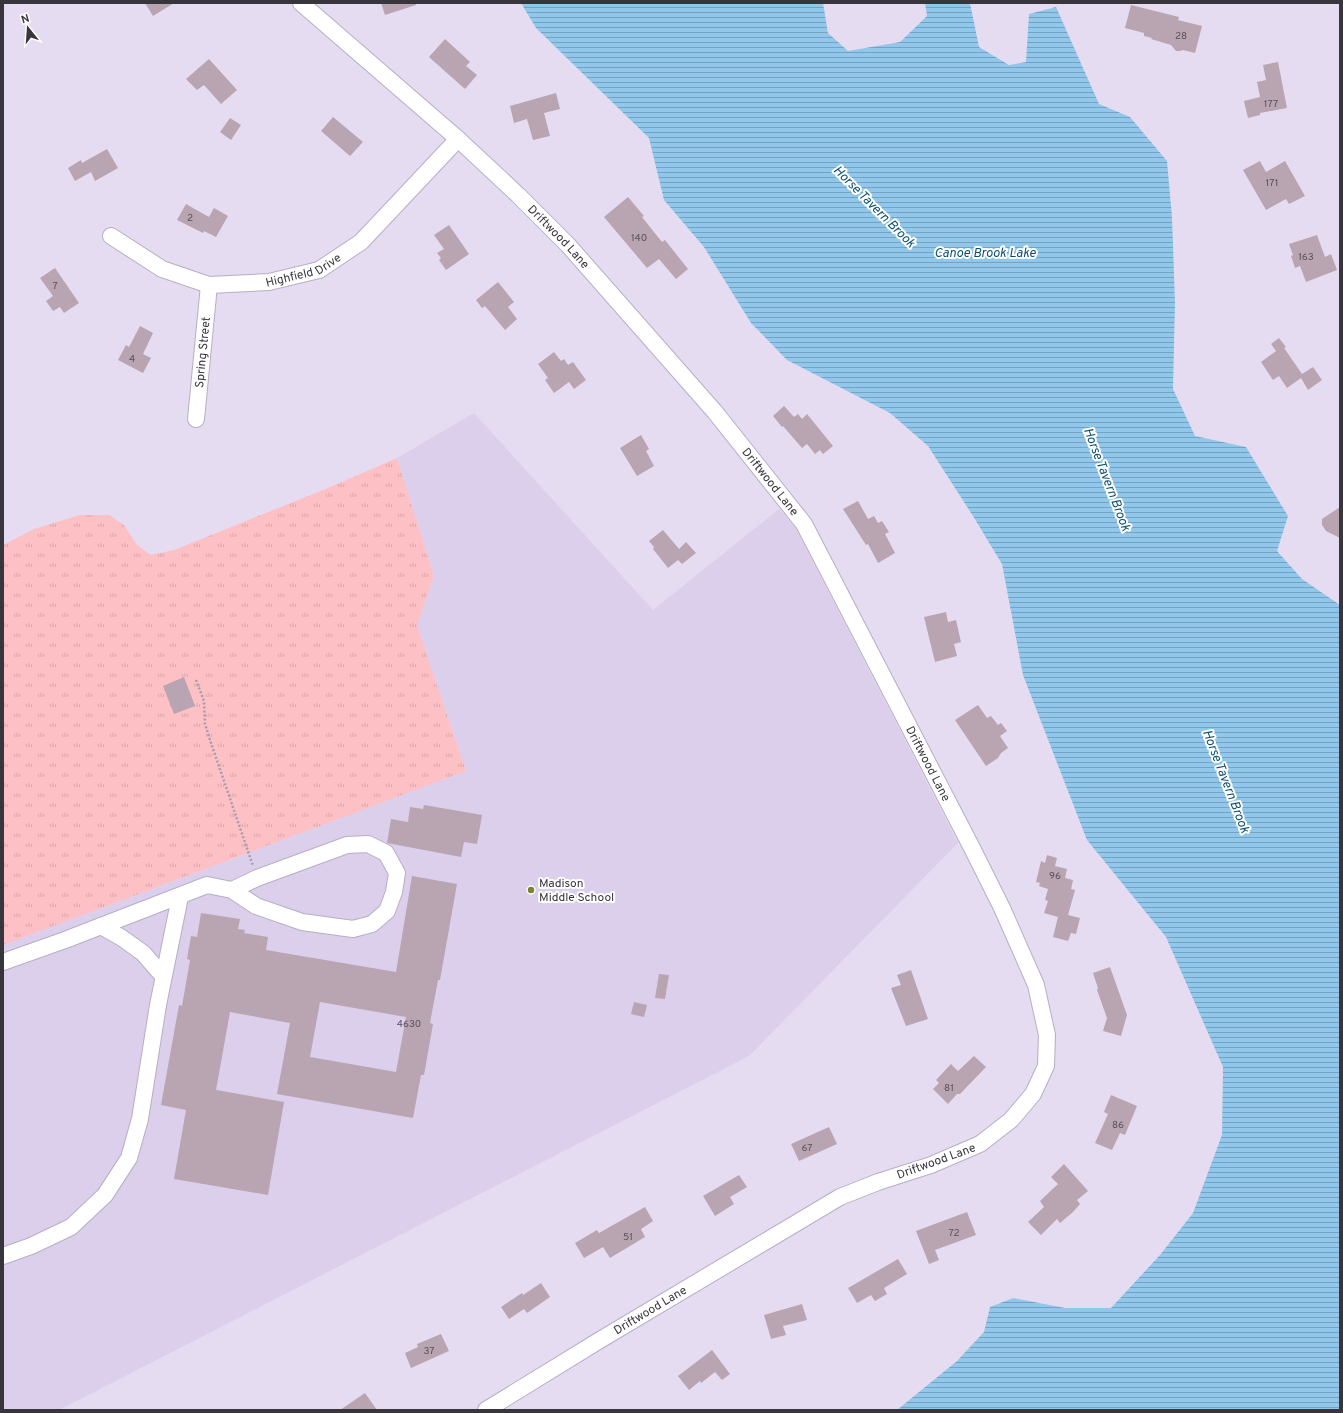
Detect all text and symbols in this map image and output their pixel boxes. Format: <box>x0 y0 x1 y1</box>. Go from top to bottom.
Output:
north arrow <box>8 8 48 48</box>
text: N <box>20 12 31 27</box>
house number: 28 <box>1175 30 1187 43</box>
house number: 177 <box>1264 98 1278 111</box>
water label: Horse Tavern Brook <box>829 163 918 252</box>
house number: 171 <box>1266 177 1278 190</box>
street label: Driftwood Lane <box>524 202 592 273</box>
house number: 2 <box>187 212 193 225</box>
house number: 140 <box>631 232 647 245</box>
water label: Canoe Brook Lake <box>934 246 1036 262</box>
street label: Highfield Drive <box>264 250 345 292</box>
house number: 163 <box>1298 251 1314 264</box>
house number: 7 <box>52 280 58 293</box>
street label: Spring Street <box>192 316 215 389</box>
house number: 4 <box>129 353 135 366</box>
water label: Horse Tavern Brook <box>1079 426 1133 534</box>
street label: Driftwood Lane <box>738 445 802 520</box>
street label: Driftwood Lane <box>901 724 954 805</box>
water label: Horse Tavern Brook <box>1198 728 1252 836</box>
house number: 96 <box>1049 870 1061 883</box>
place label: Madison Middle School <box>539 876 614 906</box>
marker: Madison Middle School <box>526 885 536 895</box>
house number: 4630 <box>397 1018 421 1031</box>
house number: 81 <box>944 1082 954 1095</box>
house number: 86 <box>1112 1119 1124 1132</box>
street label: Driftwood Lane <box>895 1140 978 1184</box>
house number: 67 <box>802 1142 813 1155</box>
house number: 72 <box>948 1227 960 1240</box>
house number: 51 <box>623 1231 633 1244</box>
street label: Driftwood Lane <box>611 1283 690 1339</box>
house number: 37 <box>423 1345 435 1358</box>

